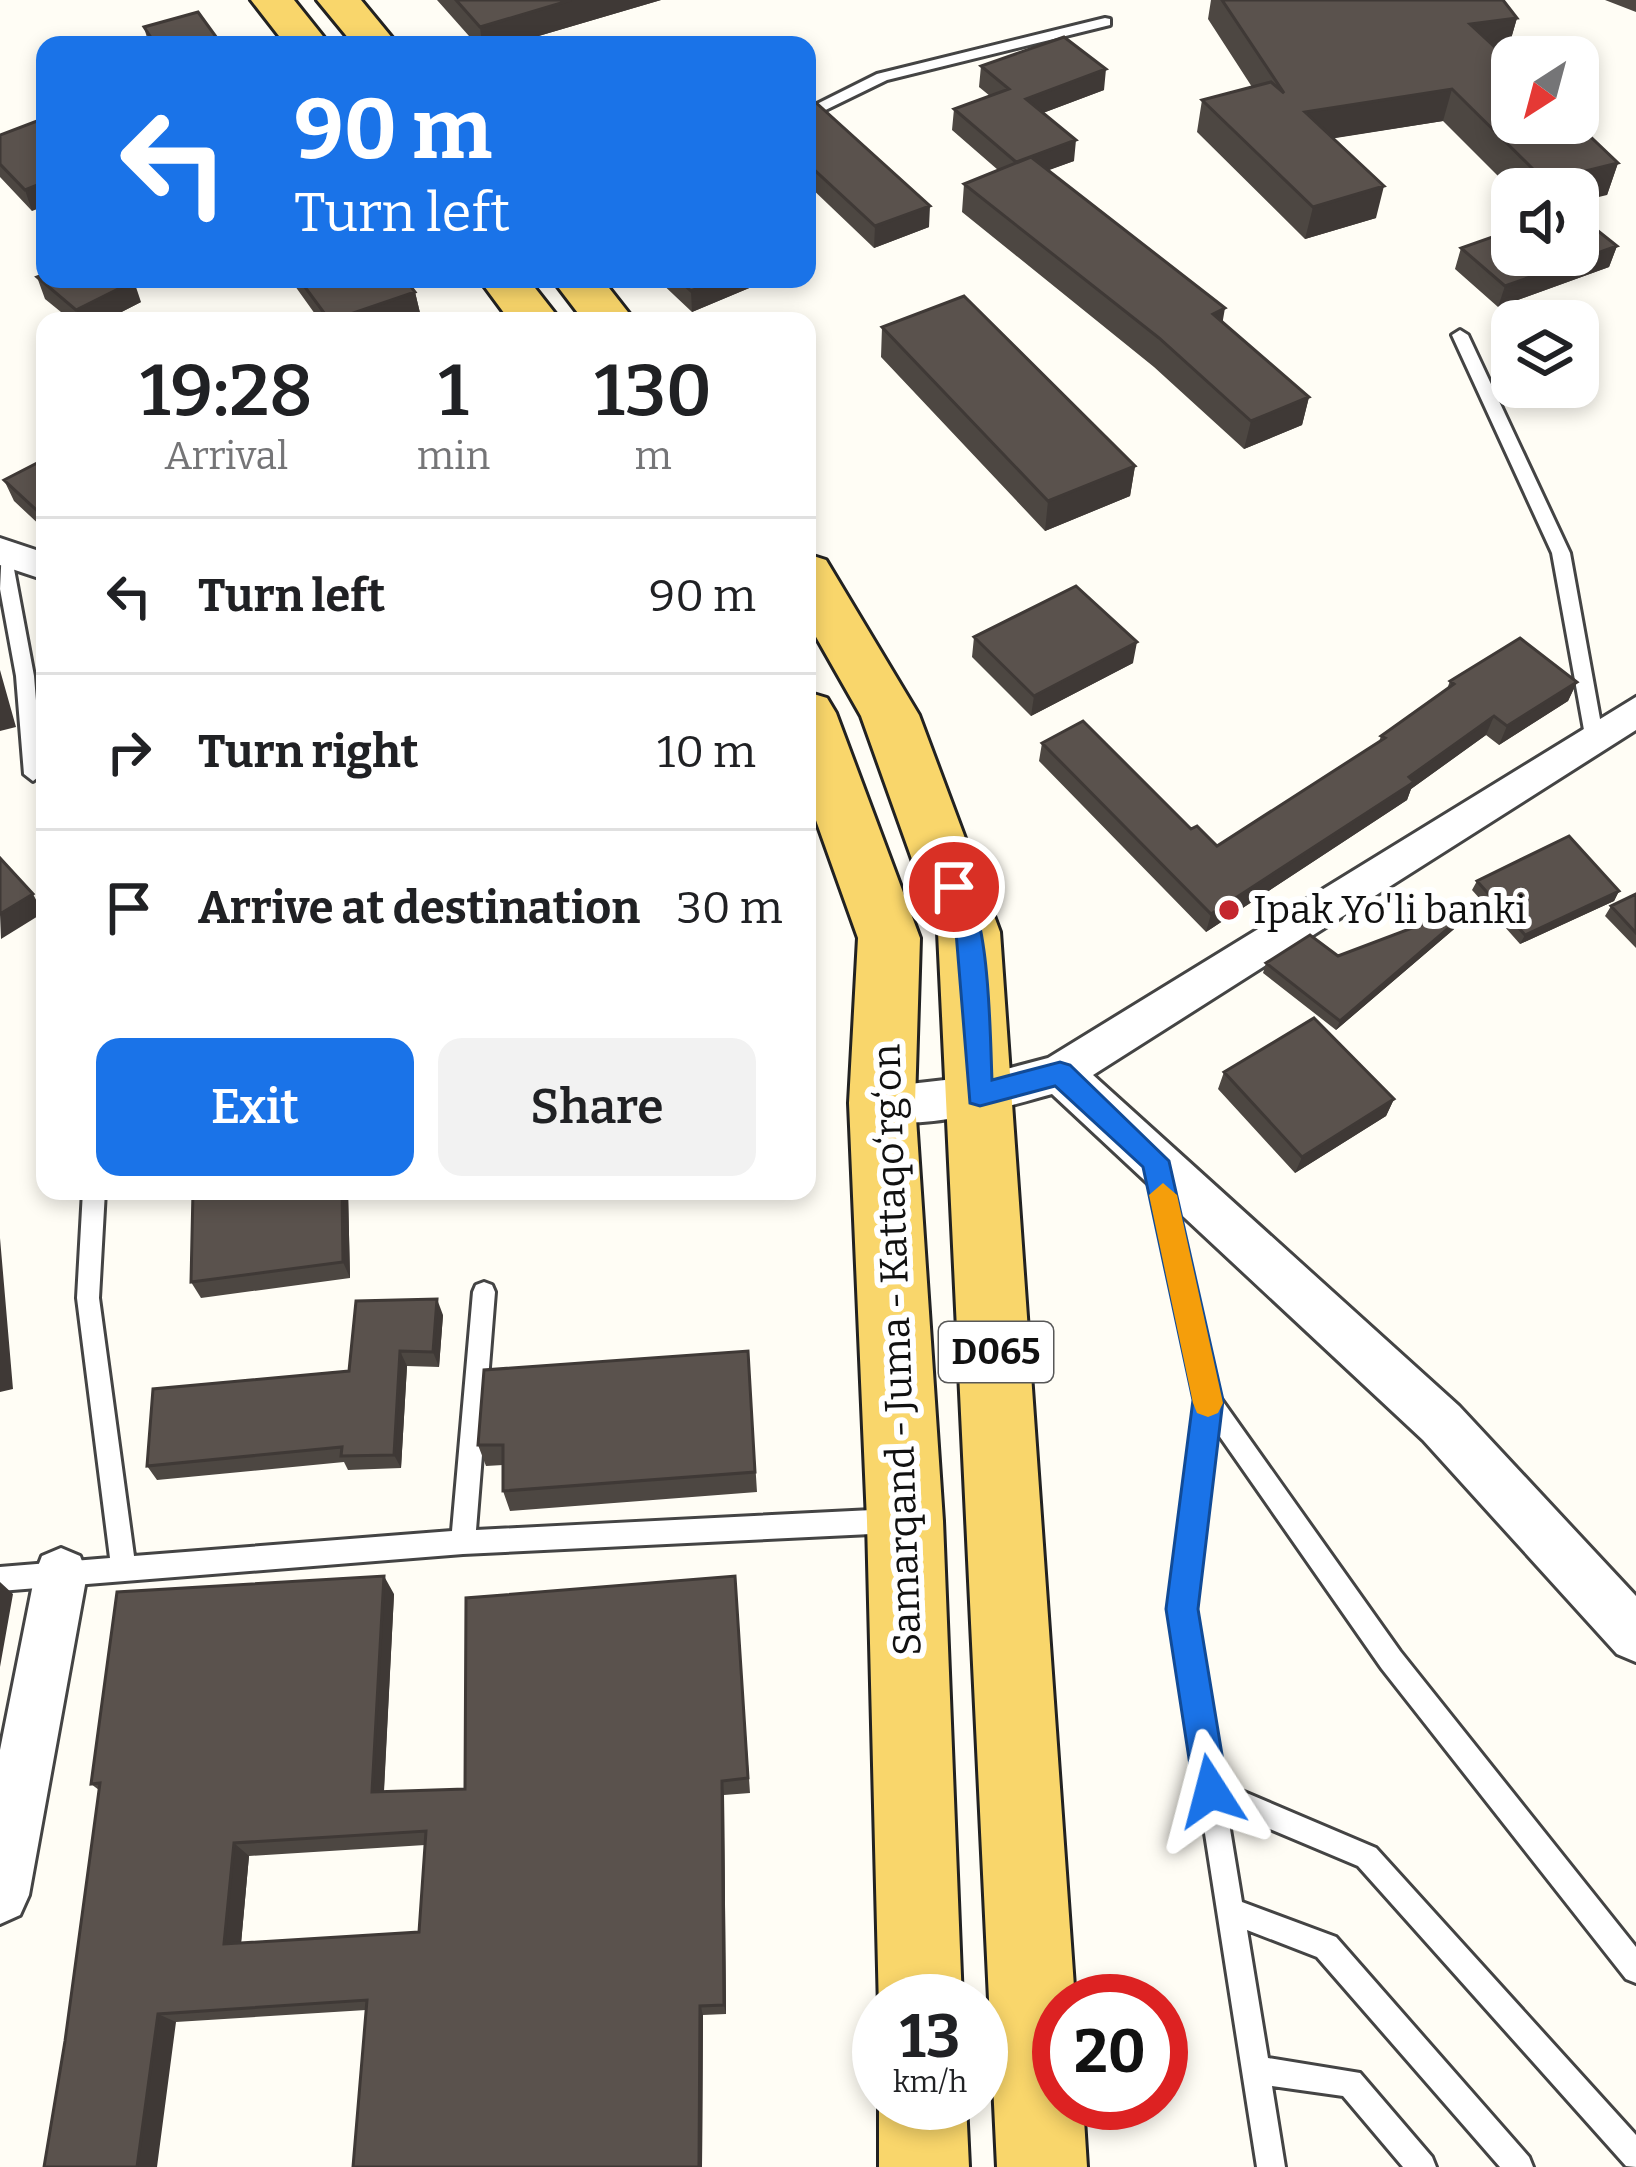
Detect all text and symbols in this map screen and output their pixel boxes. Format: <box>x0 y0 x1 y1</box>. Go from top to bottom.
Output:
north arrow <box>1491 36 1599 144</box>
map controls <box>1491 36 1599 408</box>
text: 90 m <box>294 79 492 180</box>
icon: left <box>96 84 252 240</box>
button: sound <box>1491 168 1599 276</box>
text: Turn left <box>294 181 510 245</box>
button: layers <box>1491 300 1599 408</box>
text: 19:28 <box>140 348 313 434</box>
text: 1 <box>438 348 469 434</box>
text: 130 <box>594 348 712 434</box>
text: Arrival <box>165 433 288 479</box>
text: min <box>417 433 490 479</box>
text: m <box>634 433 672 479</box>
icon: left <box>96 563 162 629</box>
text: Turn left <box>198 569 385 623</box>
text: 90 m <box>649 569 756 623</box>
icon: right <box>96 719 162 785</box>
text: Turn right <box>198 725 418 779</box>
text: 10 m <box>657 725 756 779</box>
pin <box>903 836 1005 938</box>
icon: arrive <box>921 854 987 920</box>
icon: arrive <box>96 875 162 941</box>
text: Arrive at destination <box>198 881 640 935</box>
text: 30 m <box>676 881 783 935</box>
place label: Ipak Yo'li banki <box>1253 887 1527 933</box>
marker: Ipak Yo'li banki <box>1216 897 1242 923</box>
button: Exit <box>96 1038 414 1176</box>
button: Share <box>438 1038 756 1176</box>
street label: Samarqand - Juma - Kattaqo‘rg‘on <box>863 1043 931 1657</box>
road number: D065 <box>939 1322 1053 1382</box>
position arrow <box>1148 1728 1274 1854</box>
speed limit sign: 20 <box>1032 1974 1188 2130</box>
text: 13 <box>900 2001 960 2073</box>
text: km/h <box>893 2064 967 2100</box>

